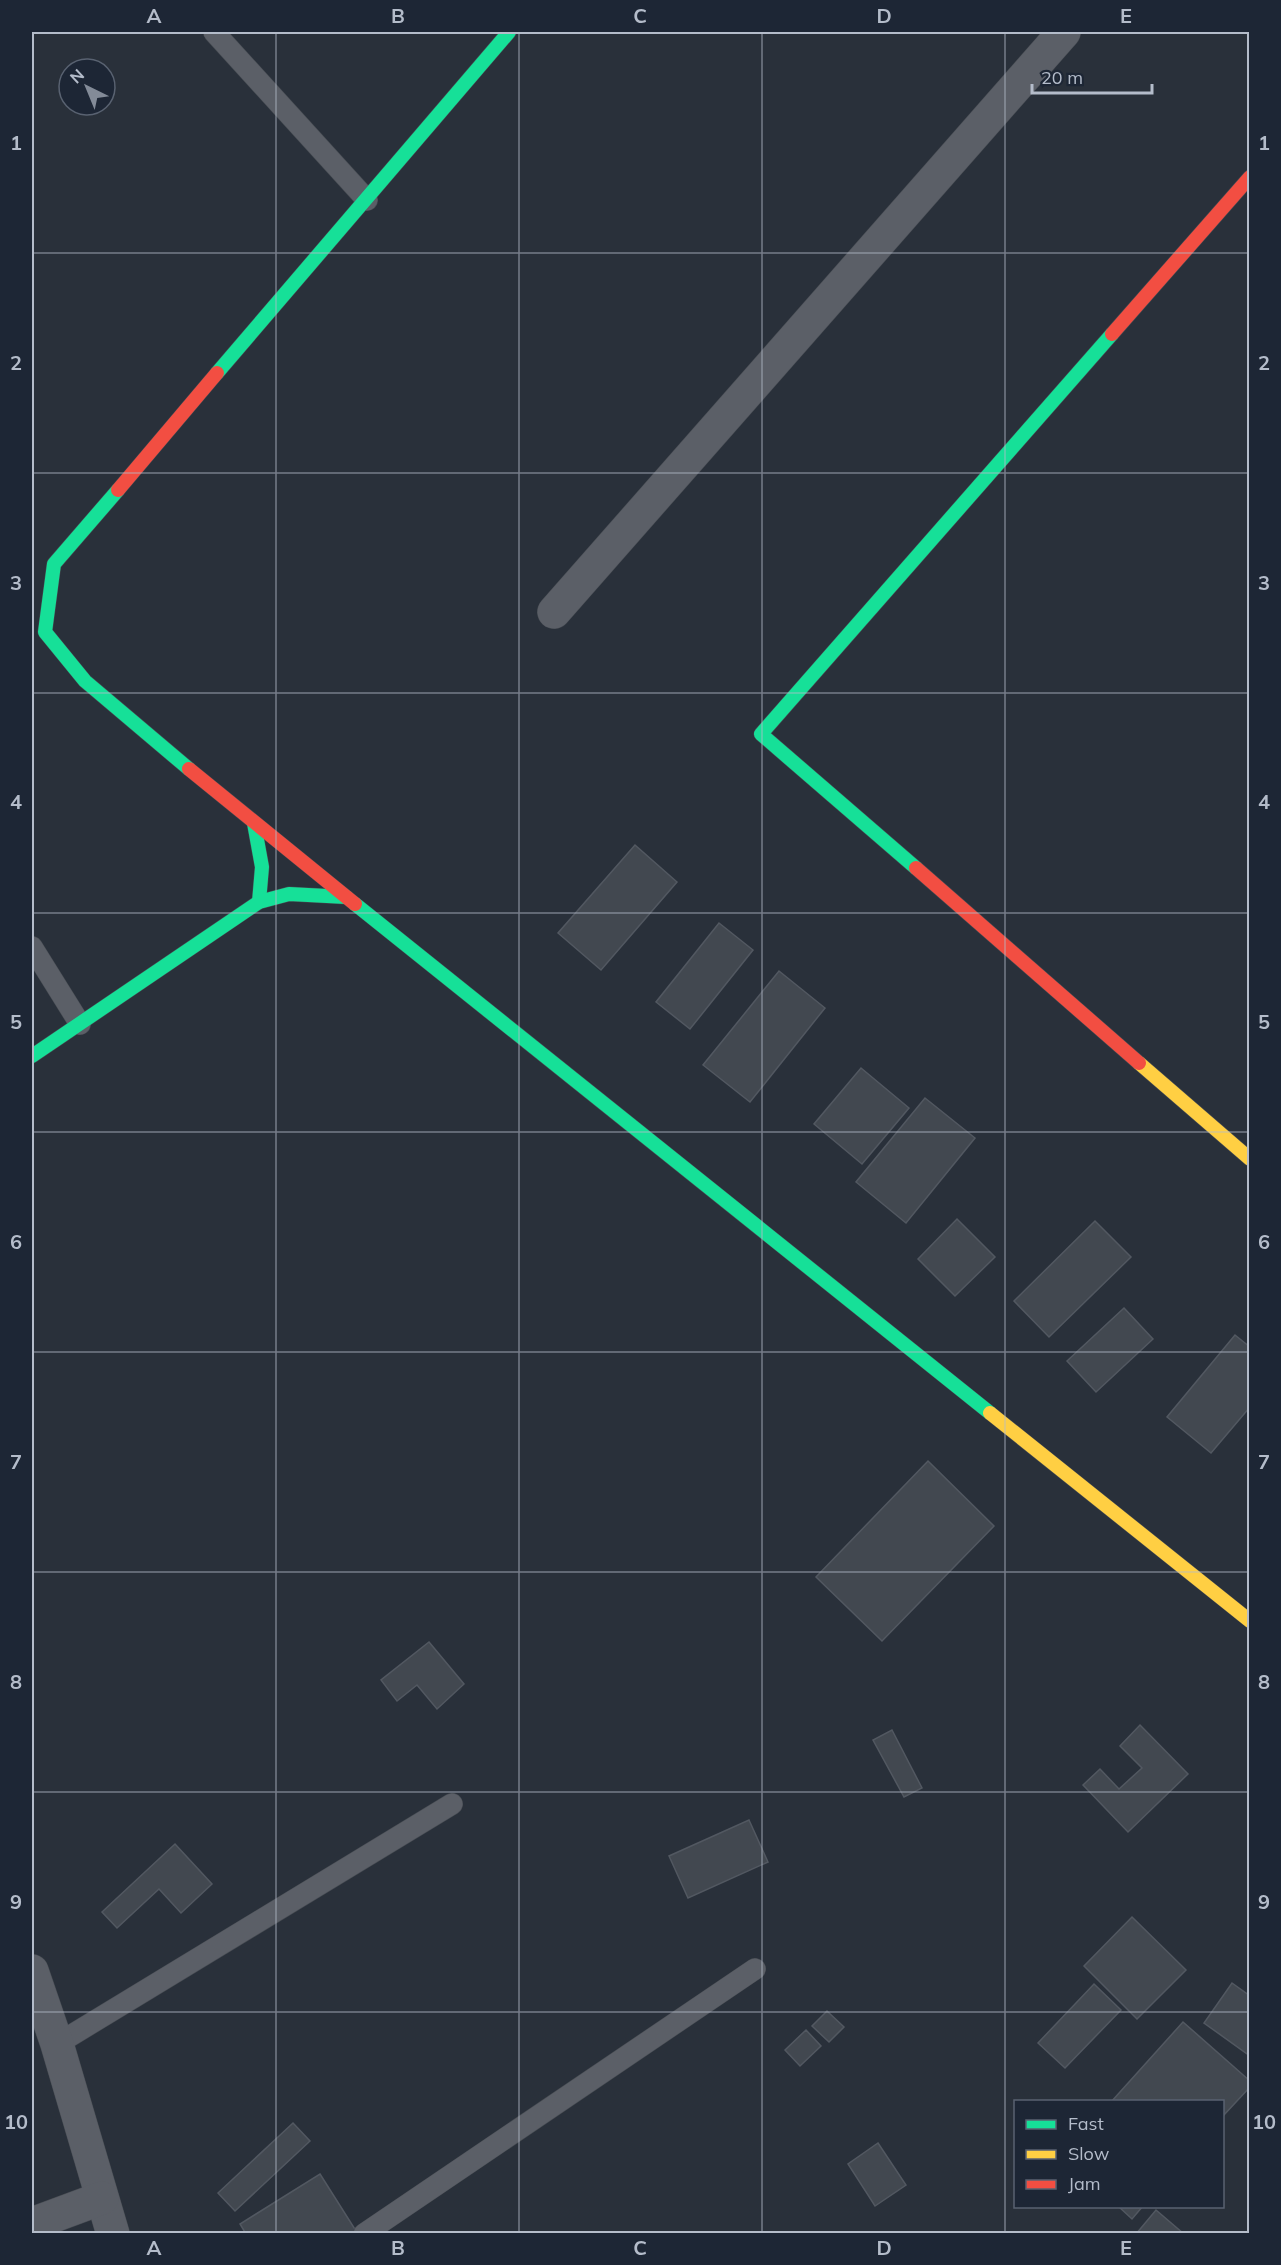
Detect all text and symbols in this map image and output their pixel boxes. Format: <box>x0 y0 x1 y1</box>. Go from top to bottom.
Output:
text: A <box>147 3 162 28</box>
text: B <box>391 3 405 28</box>
text: C <box>633 3 647 28</box>
text: D <box>876 3 892 28</box>
text: E <box>1120 3 1132 28</box>
north arrow <box>57 57 117 117</box>
scale bar <box>1032 57 1152 95</box>
text: N <box>66 65 88 87</box>
text: 20 m <box>1041 66 1083 89</box>
text: 1 <box>10 130 22 155</box>
text: 1 <box>1258 130 1270 155</box>
text: 2 <box>10 350 22 375</box>
text: 2 <box>1258 350 1270 375</box>
text: 3 <box>10 570 22 595</box>
text: 3 <box>1258 570 1270 595</box>
text: 4 <box>10 789 22 814</box>
text: 4 <box>1258 789 1270 814</box>
text: 5 <box>10 1009 22 1034</box>
text: 5 <box>1258 1009 1270 1034</box>
text: 6 <box>10 1229 22 1254</box>
text: 6 <box>1258 1229 1270 1254</box>
text: 7 <box>10 1449 22 1474</box>
text: 7 <box>1258 1449 1270 1474</box>
text: 8 <box>10 1669 22 1694</box>
text: 8 <box>1258 1669 1270 1694</box>
text: 9 <box>10 1889 22 1914</box>
text: 9 <box>1258 1889 1270 1914</box>
legend <box>1014 2100 1224 2208</box>
text: 10 <box>4 2109 28 2134</box>
text: 10 <box>1252 2109 1276 2134</box>
text: Fast <box>1068 2112 1104 2135</box>
text: Slow <box>1068 2142 1110 2165</box>
text: Jam <box>1068 2172 1101 2195</box>
text: A <box>147 2235 162 2260</box>
text: B <box>391 2235 405 2260</box>
text: C <box>633 2235 647 2260</box>
text: D <box>876 2235 892 2260</box>
text: E <box>1120 2235 1132 2260</box>

